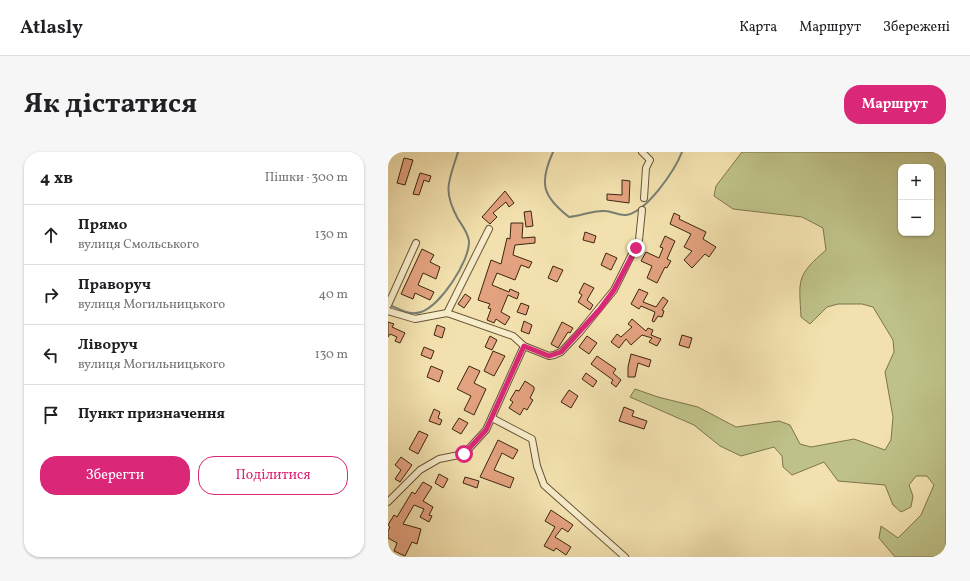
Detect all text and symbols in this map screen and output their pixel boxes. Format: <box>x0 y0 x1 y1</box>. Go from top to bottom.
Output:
text: Atlasly <box>20 15 83 41</box>
text: Карта <box>739 18 777 37</box>
text: Маршрут <box>799 18 861 37</box>
text: Збережені <box>883 18 950 37</box>
text: Як дістатися <box>24 85 197 124</box>
button: Маршрут <box>844 85 946 124</box>
map controls <box>898 164 934 236</box>
button: + <box>898 164 934 200</box>
text: 4 хв <box>40 167 73 190</box>
text: Пішки · 300 m <box>265 169 348 187</box>
button: − <box>898 200 934 236</box>
text: Прямо <box>78 215 127 236</box>
icon: ahead <box>40 224 62 246</box>
text: 130 m <box>315 226 348 244</box>
text: вулиця Смольського <box>78 236 199 254</box>
route end <box>627 239 645 257</box>
text: Праворуч <box>78 275 151 296</box>
icon: right <box>40 284 62 306</box>
text: 40 m <box>319 286 348 304</box>
text: вулиця Могильницького <box>78 296 225 314</box>
text: Ліворуч <box>78 335 138 356</box>
icon: left <box>40 344 62 366</box>
text: 130 m <box>315 346 348 364</box>
text: вулиця Могильницького <box>78 356 225 374</box>
icon: arrive <box>40 404 62 426</box>
text: Пункт призначення <box>78 404 225 425</box>
route start <box>455 445 473 463</box>
button: Зберегти <box>40 456 190 495</box>
button: Поділитися <box>198 456 348 495</box>

